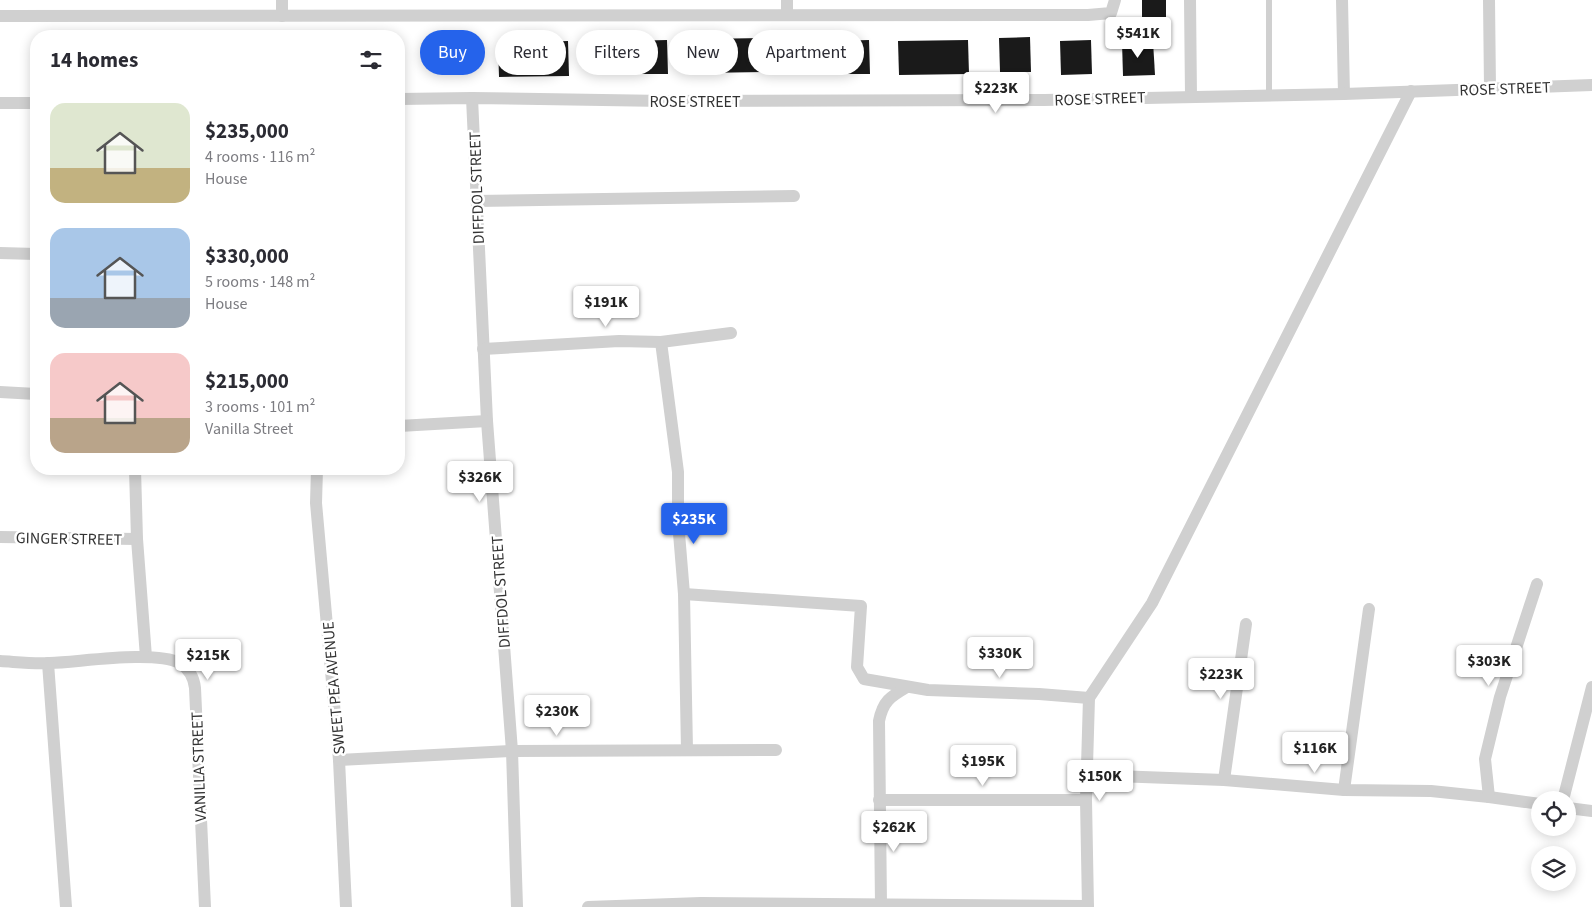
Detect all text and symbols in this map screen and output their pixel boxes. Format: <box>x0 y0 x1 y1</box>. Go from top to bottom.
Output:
pin: $541K <box>1103 17 1173 59</box>
text: $541K <box>1116 22 1160 44</box>
chip: Buy <box>420 30 485 75</box>
chip: Rent <box>495 30 566 75</box>
chip: Filters <box>576 30 658 75</box>
chip: New <box>668 30 738 75</box>
chip: Apartment <box>748 30 864 75</box>
text: 14 homes <box>50 45 138 75</box>
icon: filters <box>357 46 385 74</box>
pin: $223K <box>961 72 1031 114</box>
street label: ROSE STREET <box>1459 76 1551 102</box>
text: $223K <box>974 77 1018 99</box>
street label: ROSE STREET <box>1054 86 1146 112</box>
street label: ROSE STREET <box>649 91 741 113</box>
text: $235,000 <box>205 116 289 146</box>
icon: home <box>90 123 150 183</box>
street label: DIFFDOL STREET <box>464 131 490 245</box>
text: 4 rooms · 116 m² <box>205 146 315 168</box>
text: House <box>205 168 247 190</box>
text: $330,000 <box>205 241 289 271</box>
icon: home <box>90 248 150 308</box>
text: 5 rooms · 148 m² <box>205 271 315 293</box>
pin: $191K <box>571 286 641 328</box>
text: $191K <box>584 291 628 313</box>
text: House <box>205 293 247 315</box>
text: $215,000 <box>205 366 289 396</box>
icon: home <box>90 373 150 433</box>
text: 3 rooms · 101 m² <box>205 396 315 418</box>
text: Vanilla Street <box>205 418 293 440</box>
pin: $326K <box>445 460 515 503</box>
text: $326K <box>458 466 502 488</box>
pin: $235K <box>659 502 729 545</box>
text: $235K <box>672 508 716 530</box>
street label: GINGER STREET <box>16 527 123 551</box>
street label: DIFFDOL STREET <box>486 535 516 649</box>
street label: SWEET PEA AVENUE <box>317 621 351 755</box>
pin: $330K <box>965 636 1035 679</box>
pin: $215K <box>173 638 243 681</box>
text: $330K <box>978 642 1022 664</box>
text: $215K <box>186 644 230 666</box>
pin: $303K <box>1454 644 1524 687</box>
text: $303K <box>1467 650 1511 672</box>
pin: $223K <box>1186 658 1256 700</box>
text: $223K <box>1199 663 1243 685</box>
pin: $230K <box>522 694 592 737</box>
text: $230K <box>535 700 579 722</box>
street label: VANILLA STREET <box>186 711 212 822</box>
pin: $116K <box>1280 732 1350 774</box>
text: $116K <box>1293 737 1337 759</box>
pin: $195K <box>948 744 1018 787</box>
text: $195K <box>961 750 1005 772</box>
pin: $150K <box>1065 760 1135 802</box>
text: $150K <box>1078 765 1122 787</box>
map controls <box>1531 791 1576 891</box>
button: locate <box>1531 791 1576 836</box>
pin: $262K <box>859 810 929 853</box>
text: $262K <box>872 816 916 838</box>
button: layers <box>1531 846 1576 891</box>

